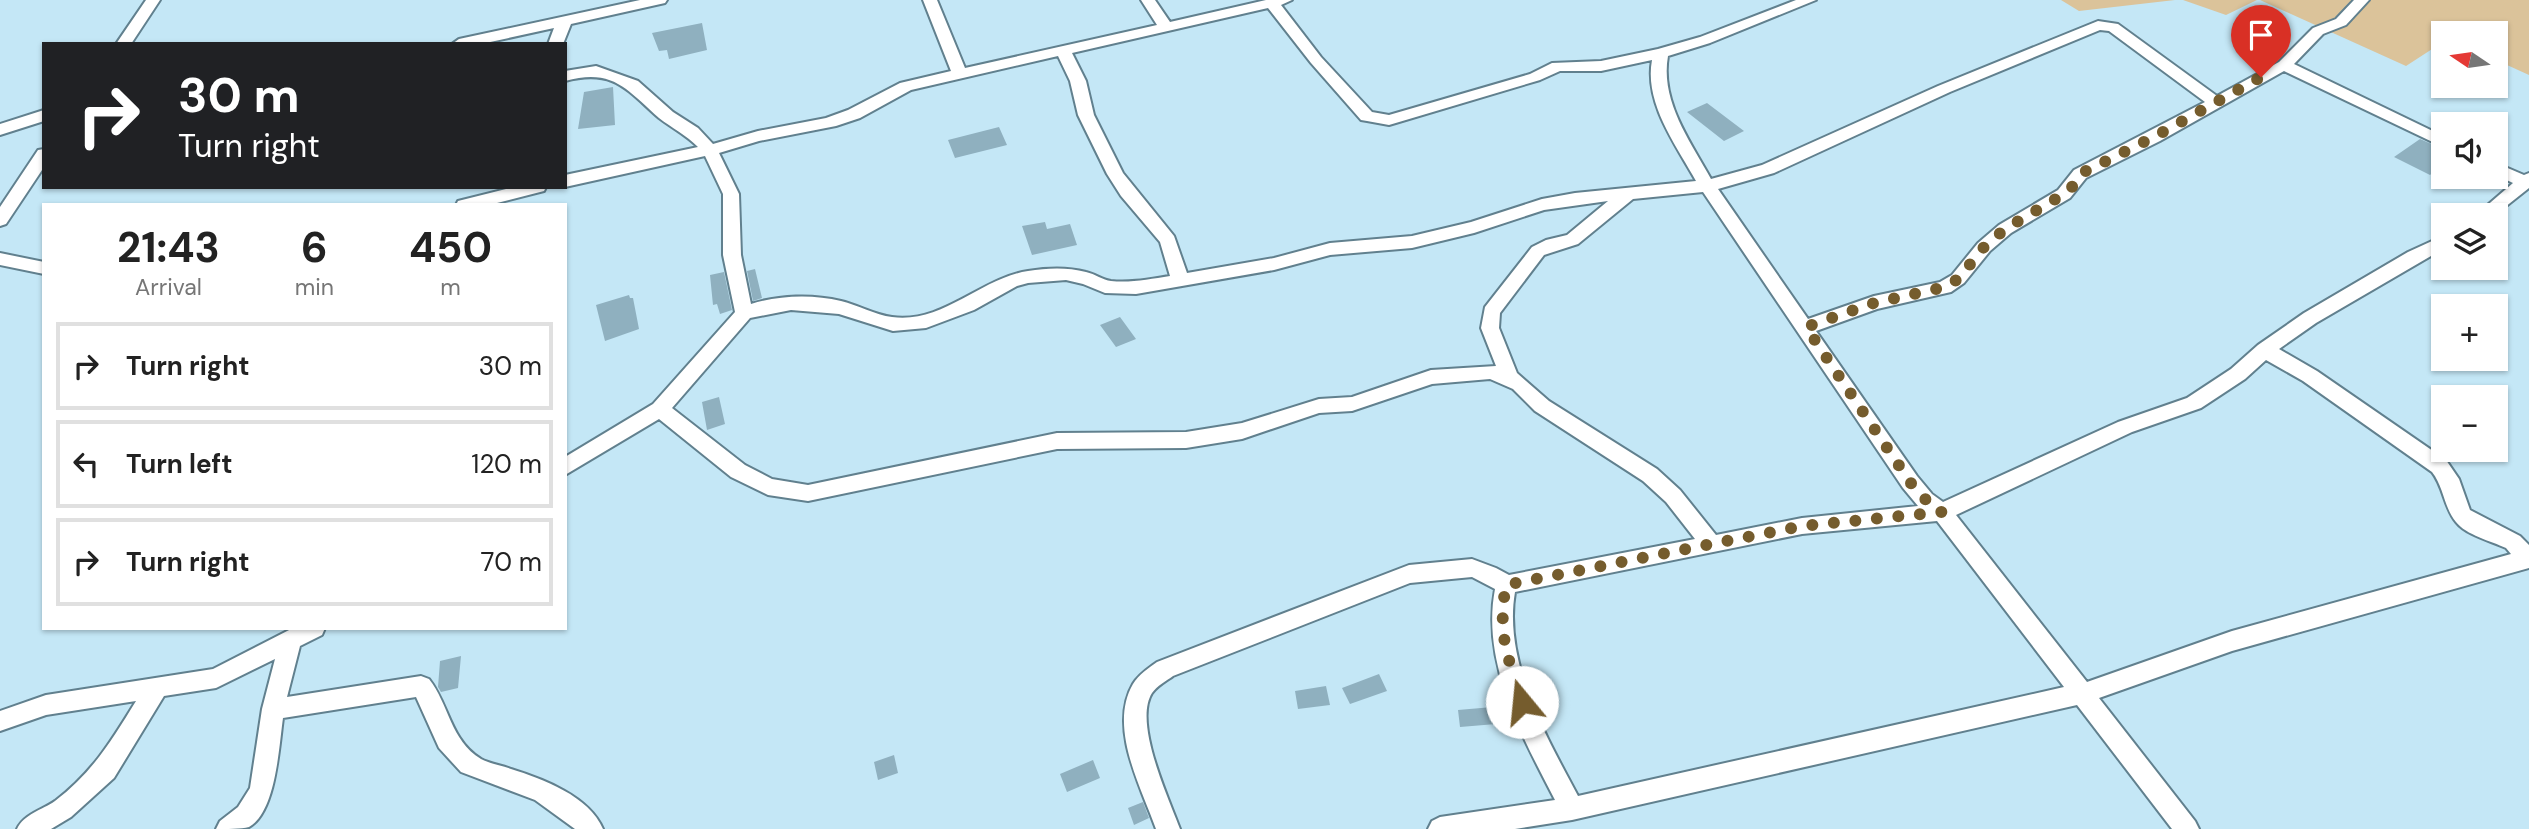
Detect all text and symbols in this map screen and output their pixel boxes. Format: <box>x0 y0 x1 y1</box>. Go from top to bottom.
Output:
pin <box>2231 5 2291 77</box>
icon: arrive <box>2242 16 2280 54</box>
north arrow <box>2431 21 2508 98</box>
map controls <box>2431 21 2508 462</box>
text: 30 m <box>178 63 300 127</box>
icon: right <box>63 70 154 161</box>
button: sound <box>2431 112 2508 189</box>
text: Turn right <box>178 125 320 167</box>
button: layers <box>2431 203 2508 280</box>
text: 21:43 <box>117 220 220 275</box>
text: 6 <box>301 220 328 275</box>
text: 450 <box>409 220 492 275</box>
text: Arrival <box>135 272 202 302</box>
text: min <box>295 272 334 302</box>
text: m <box>440 272 461 302</box>
button: + <box>2431 294 2508 371</box>
icon: right <box>67 347 105 385</box>
text: Turn right <box>126 349 250 383</box>
text: 30 m <box>479 349 542 383</box>
button: − <box>2431 385 2508 462</box>
icon: left <box>67 445 105 483</box>
text: Turn left <box>126 447 233 481</box>
text: 120 m <box>471 447 542 481</box>
icon: right <box>67 543 105 581</box>
text: Turn right <box>126 545 250 579</box>
text: 70 m <box>481 545 542 579</box>
position arrow <box>1485 665 1559 739</box>

